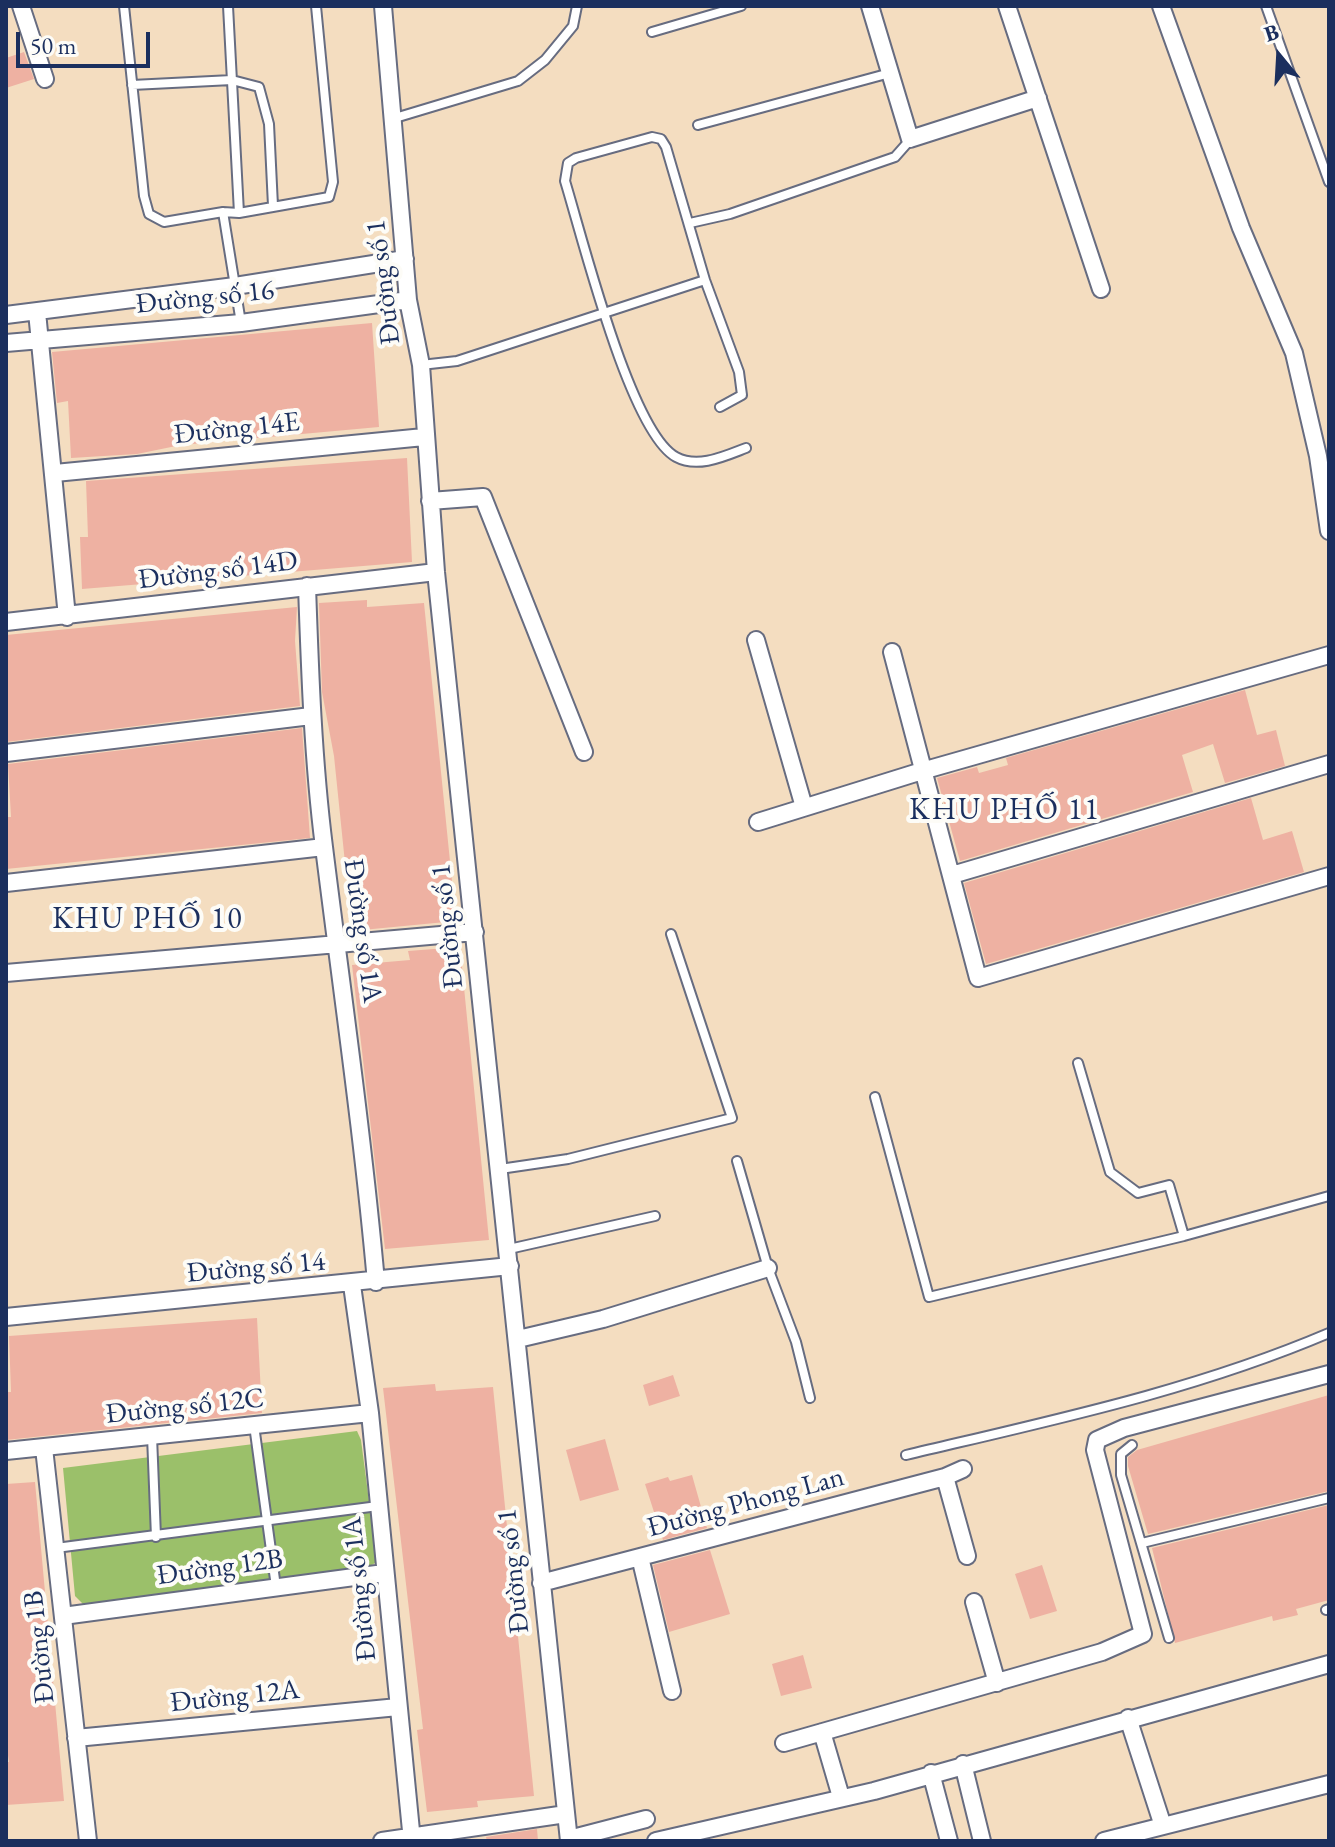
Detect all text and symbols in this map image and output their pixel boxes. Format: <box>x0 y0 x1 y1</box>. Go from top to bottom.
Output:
scale bar <box>20 16 154 66</box>
north arrow <box>1239 16 1319 96</box>
text: B <box>1260 17 1282 49</box>
text: 50 m <box>30 30 77 61</box>
street label: Đường số 1 <box>360 218 408 346</box>
street label: Đường số 16 <box>134 274 276 322</box>
street label: Đường 14E <box>172 406 302 452</box>
street label: Đường số 14D <box>137 545 299 597</box>
district label: KHU PHỐ 11 <box>909 793 1101 829</box>
street label: Đường số 1A <box>335 857 389 1005</box>
street label: Đường số 1 <box>425 862 471 990</box>
district label: KHU PHỐ 10 <box>52 902 244 938</box>
street label: Đường số 14 <box>185 1245 327 1291</box>
street label: Đường số 12C <box>104 1382 266 1432</box>
street label: Đường Phong Lan <box>644 1461 848 1545</box>
street label: Đường số 1 <box>491 1507 537 1635</box>
street label: Đường số 1A <box>336 1515 384 1663</box>
street label: Đường 12B <box>155 1543 285 1593</box>
street label: Đường 1B <box>17 1589 63 1705</box>
street label: Đường 12A <box>169 1674 301 1720</box>

